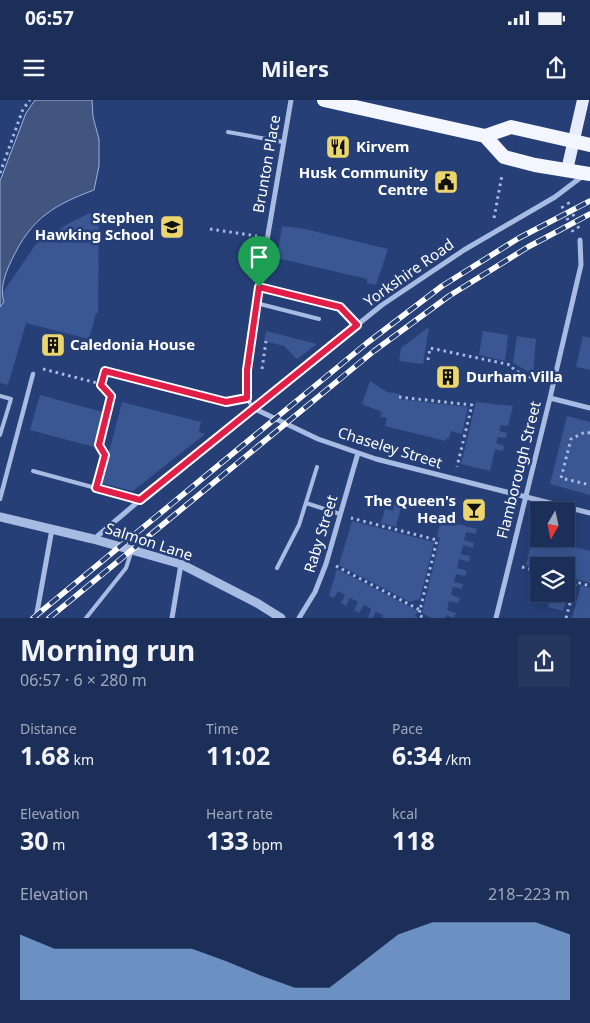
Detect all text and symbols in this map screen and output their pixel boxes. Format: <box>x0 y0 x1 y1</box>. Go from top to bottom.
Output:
text: 06:57 <box>25 5 74 31</box>
text: Milers <box>261 53 329 83</box>
icon: menu <box>20 54 48 82</box>
icon: share <box>542 54 570 82</box>
street label: Brunton Place <box>248 113 284 214</box>
restaurant icon: Kirvem <box>325 134 351 160</box>
place label: Kirvem <box>356 136 409 156</box>
place label: Husk Community Centre <box>299 162 428 199</box>
public building icon: Husk Community Centre <box>433 169 459 195</box>
place label: Stephen Hawking School <box>35 207 154 244</box>
school or university icon: Stephen Hawking School <box>159 214 185 240</box>
street label: Yorkshire Road <box>359 234 457 311</box>
pin <box>238 236 280 287</box>
icon: arrive <box>245 243 273 271</box>
building icon: Caledonia House <box>40 332 66 358</box>
place label: Caledonia House <box>70 334 195 354</box>
building icon: Durham Villa <box>435 364 461 390</box>
place label: Durham Villa <box>466 366 563 386</box>
street label: Flamborough Street <box>491 398 545 541</box>
street label: Chaseley Street <box>336 422 446 473</box>
place label: The Queen's Head <box>365 490 456 527</box>
street label: Raby Street <box>299 492 341 575</box>
bar icon: The Queen's Head <box>461 497 487 523</box>
north arrow <box>530 502 575 548</box>
map controls <box>530 502 575 602</box>
street label: Salmon Lane <box>103 518 196 565</box>
button: layers <box>530 557 575 602</box>
text: Morning run <box>20 631 195 669</box>
button: share <box>518 635 570 687</box>
text: 06:57 · 6 × 280 m <box>20 669 147 691</box>
text: Distance <box>20 719 77 738</box>
text: Time <box>206 719 238 738</box>
text: Pace <box>392 719 423 738</box>
text: 1.68 <box>20 738 70 772</box>
text: 11:02 <box>206 738 270 772</box>
text: 6:34 <box>392 738 442 772</box>
text: km <box>70 750 94 769</box>
text: /km <box>442 750 471 769</box>
text: Elevation <box>20 804 80 823</box>
text: Heart rate <box>206 804 273 823</box>
text: kcal <box>392 804 418 823</box>
text: 30 <box>20 823 49 857</box>
text: 133 <box>206 823 249 857</box>
text: 118 <box>392 823 435 857</box>
text: m <box>49 835 65 854</box>
text: bpm <box>249 835 283 854</box>
text: Elevation <box>20 883 88 905</box>
text: 218–223 m <box>488 883 570 905</box>

